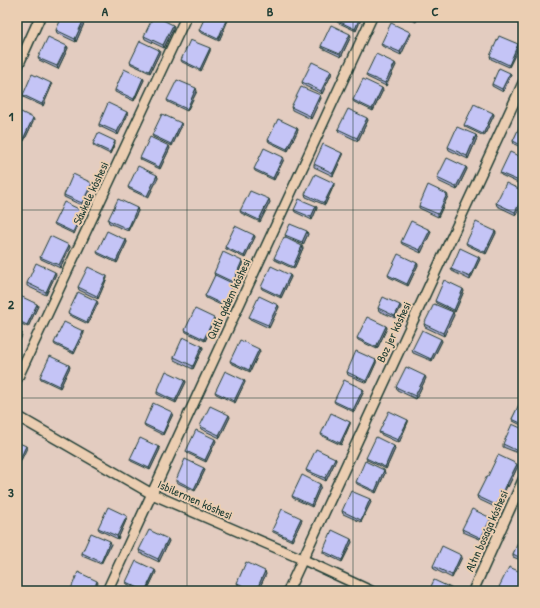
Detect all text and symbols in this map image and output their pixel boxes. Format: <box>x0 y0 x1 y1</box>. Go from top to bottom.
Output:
text: A <box>102 2 109 20</box>
text: B <box>267 2 274 20</box>
text: C <box>431 2 439 20</box>
text: 1 <box>9 107 14 125</box>
street label: Sáwkele kóshesi <box>69 158 113 227</box>
street label: Qutlı qádem kóshesi <box>202 255 255 342</box>
text: 2 <box>8 295 15 313</box>
street label: Boz jer kóshesi <box>372 299 415 365</box>
street label: Isbilermen kóshesi <box>155 475 235 524</box>
text: 3 <box>8 483 14 501</box>
street label: Altın bosaǵa kóshesi <box>461 487 512 574</box>

